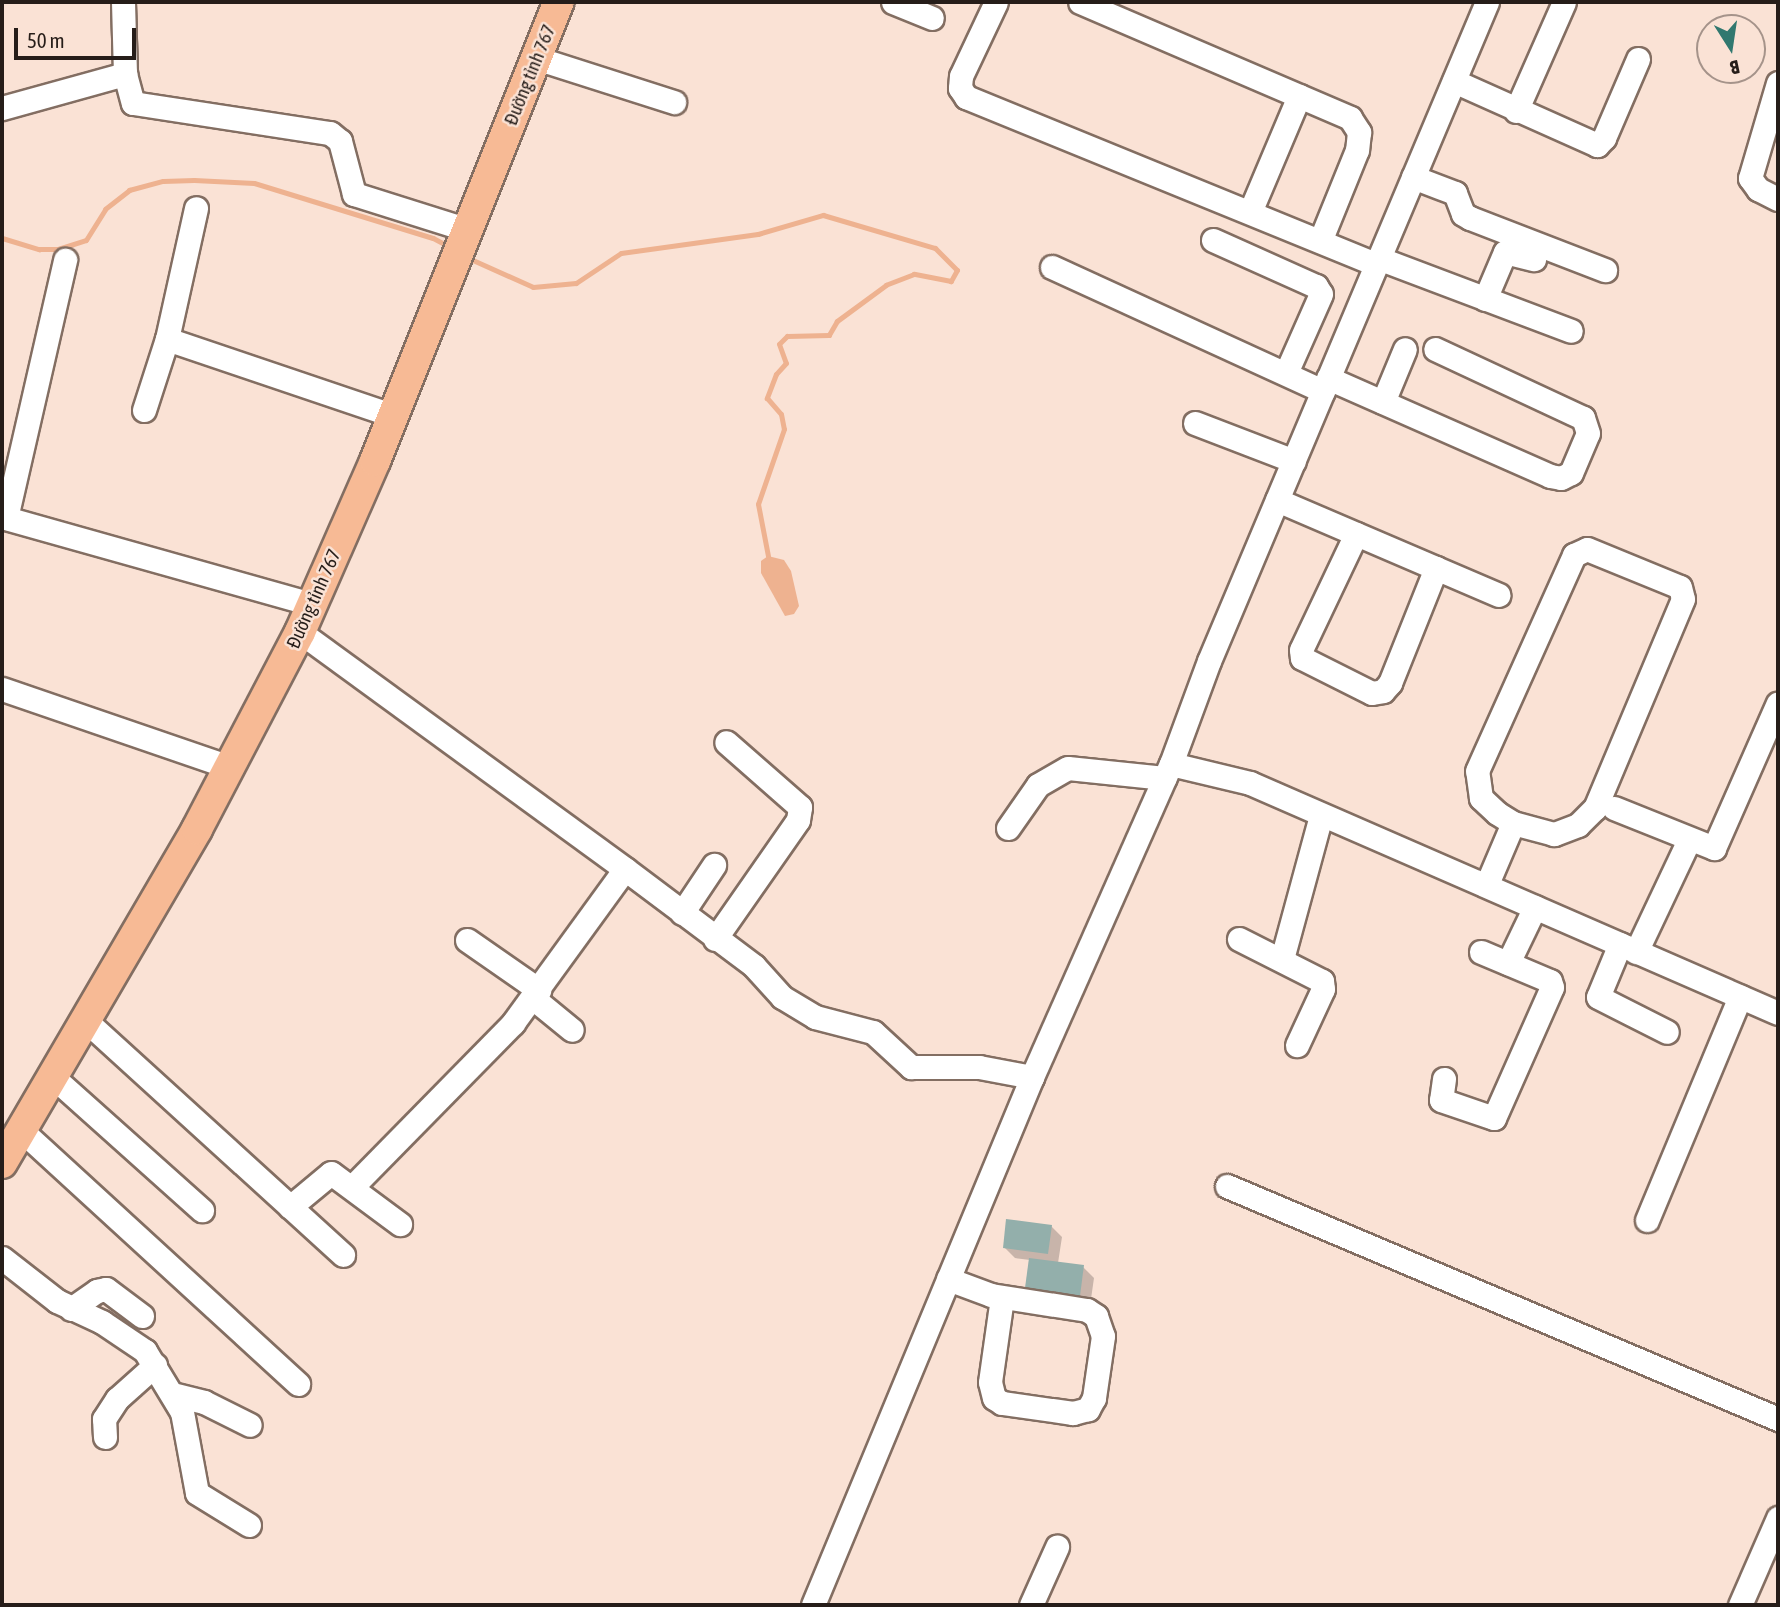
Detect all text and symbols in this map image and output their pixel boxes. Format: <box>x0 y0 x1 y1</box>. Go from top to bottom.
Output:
scale bar <box>18 14 140 58</box>
north arrow <box>1696 14 1766 84</box>
street label: Đường tỉnh 767 <box>500 21 560 129</box>
text: 50 m <box>27 28 65 52</box>
text: B <box>1728 56 1742 79</box>
street label: Đường tỉnh 767 <box>282 546 346 652</box>

